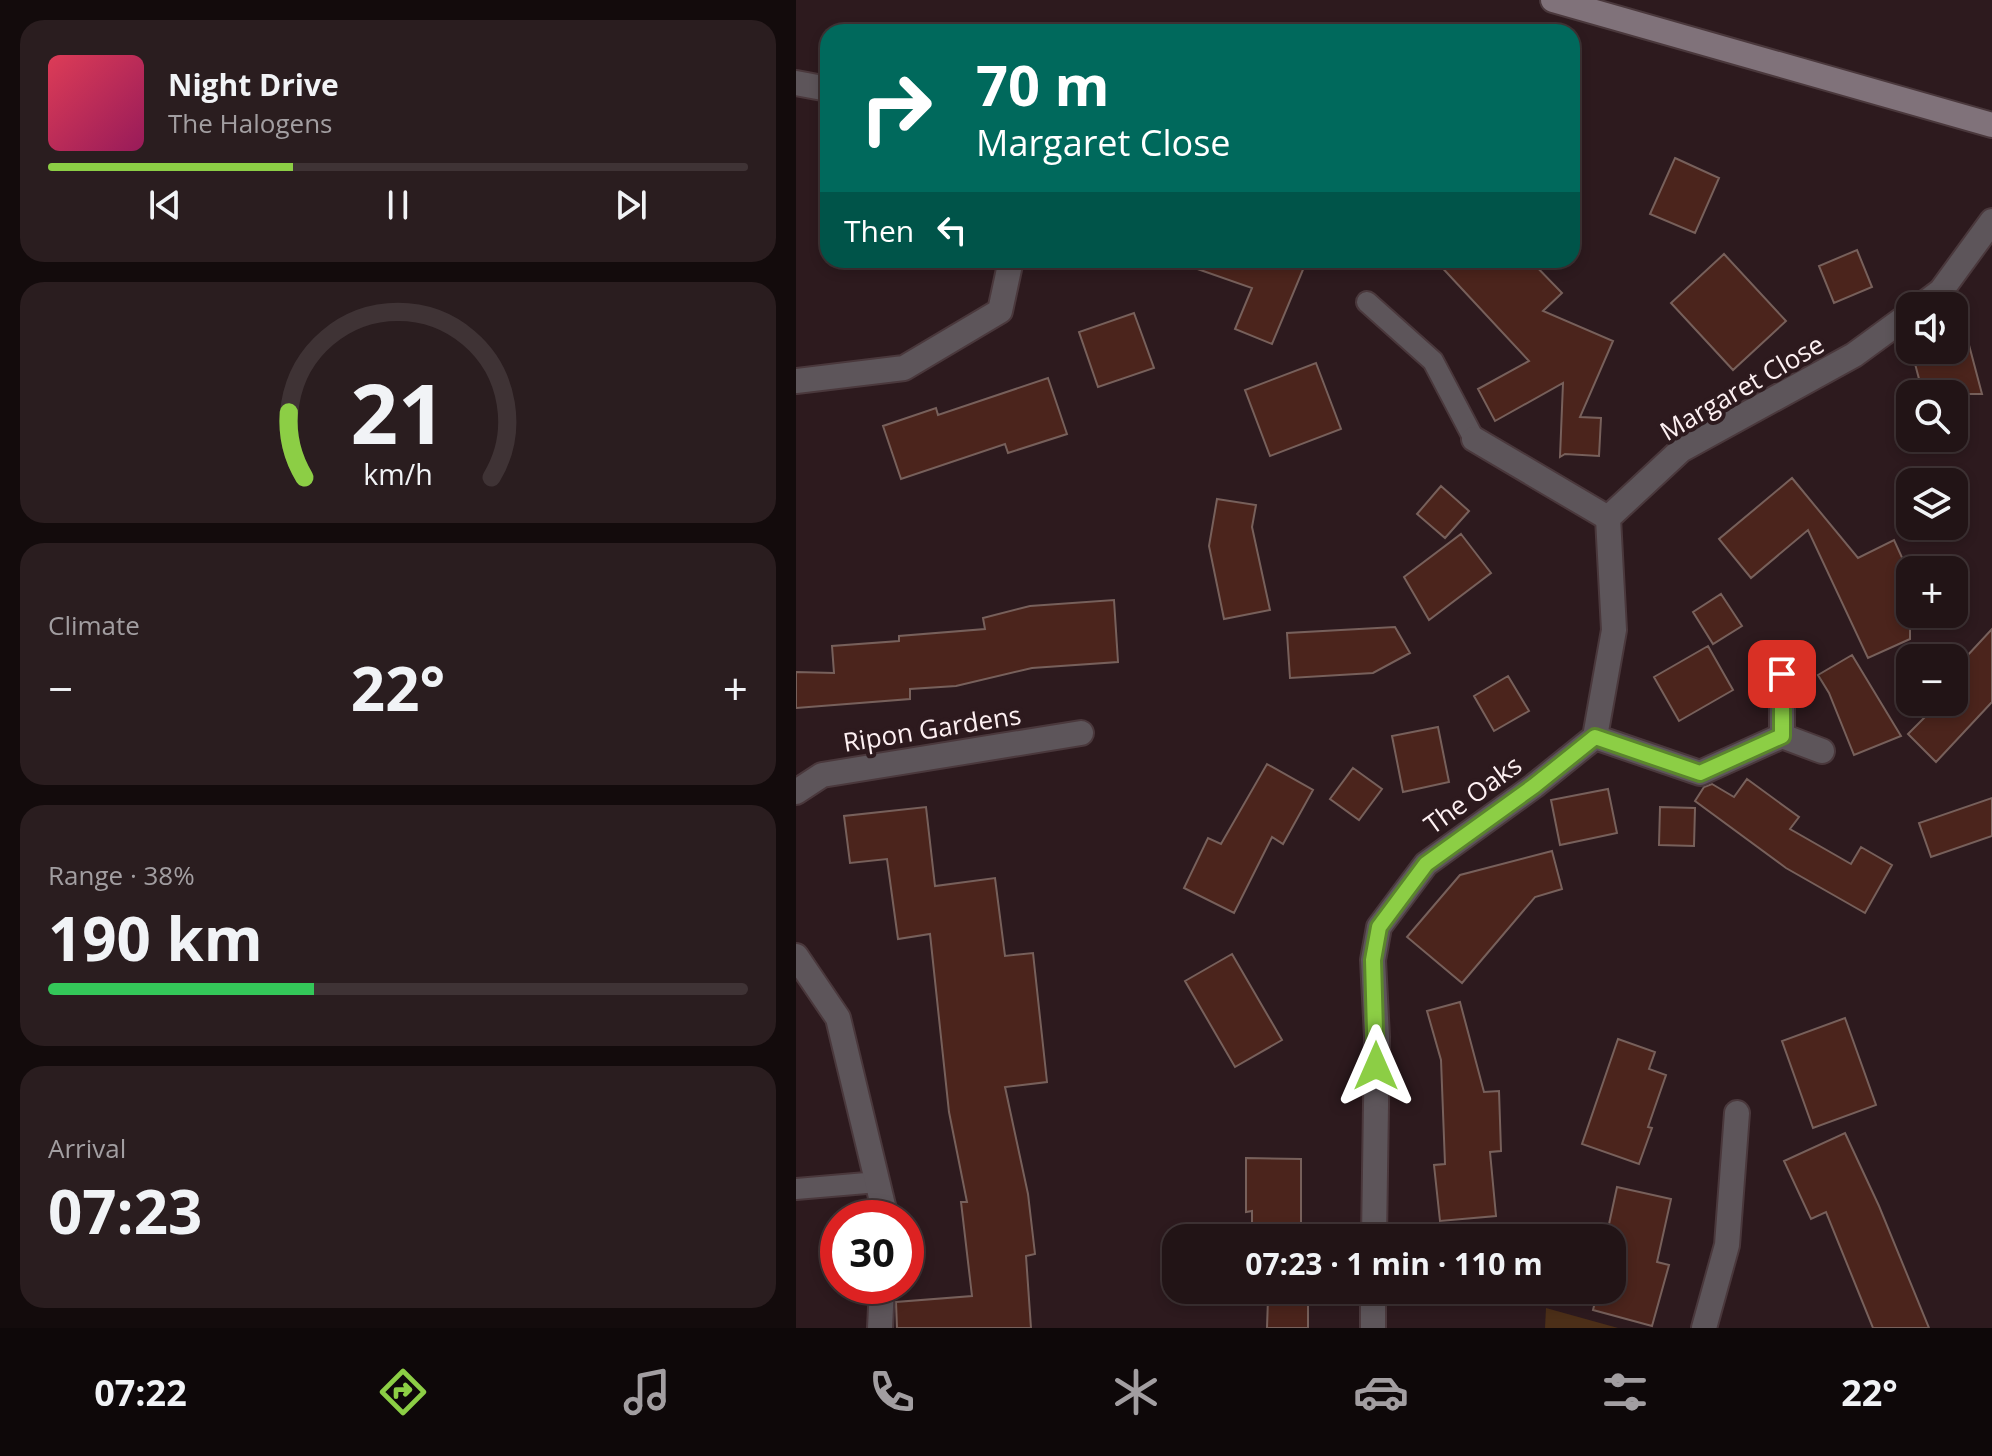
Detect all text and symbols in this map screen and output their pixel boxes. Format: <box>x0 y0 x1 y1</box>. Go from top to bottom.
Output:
text: 70 m <box>976 46 1110 122</box>
icon: right <box>844 56 948 160</box>
text: Night Drive <box>168 64 339 105</box>
text: The Halogens <box>168 105 333 141</box>
text: Margaret Close <box>976 118 1231 167</box>
icon: previous <box>143 183 187 227</box>
icon: pause <box>376 183 420 227</box>
icon: next <box>609 183 653 227</box>
icon: left <box>930 208 974 252</box>
text: Then <box>844 210 914 251</box>
map controls <box>1896 292 1968 716</box>
button: sound <box>1896 292 1968 364</box>
street label: Margaret Close <box>1653 326 1830 449</box>
text: 21 <box>350 355 446 468</box>
button: search <box>1896 380 1968 452</box>
text: km/h <box>363 455 433 494</box>
button: layers <box>1896 468 1968 540</box>
button: + <box>1896 556 1968 628</box>
text: Climate <box>48 607 140 643</box>
pin <box>1748 640 1816 708</box>
button: − <box>1896 644 1968 716</box>
text: 22° <box>351 647 445 729</box>
icon: arrive <box>1760 652 1804 696</box>
text: − <box>48 658 73 718</box>
text: + <box>723 658 748 718</box>
street label: Ripon Gardens <box>840 696 1023 760</box>
street label: The Oaks <box>1416 747 1528 842</box>
text: Range · 38% <box>48 857 195 893</box>
text: 190 km <box>48 897 263 979</box>
position arrow <box>1334 1024 1418 1108</box>
text: Arrival <box>48 1130 126 1166</box>
text: 07:23 <box>48 1170 202 1252</box>
speed limit sign: 30 <box>820 1200 924 1304</box>
text: 07:23 · 1 min · 110 m <box>1245 1243 1543 1284</box>
icon: directions <box>375 1364 431 1420</box>
icon: music <box>619 1364 675 1420</box>
icon: phone <box>864 1364 920 1420</box>
icon: climate <box>1108 1364 1164 1420</box>
icon: car <box>1353 1364 1409 1420</box>
icon: filters <box>1597 1364 1653 1420</box>
text: 07:22 <box>94 1368 187 1417</box>
text: 22° <box>1841 1368 1898 1417</box>

